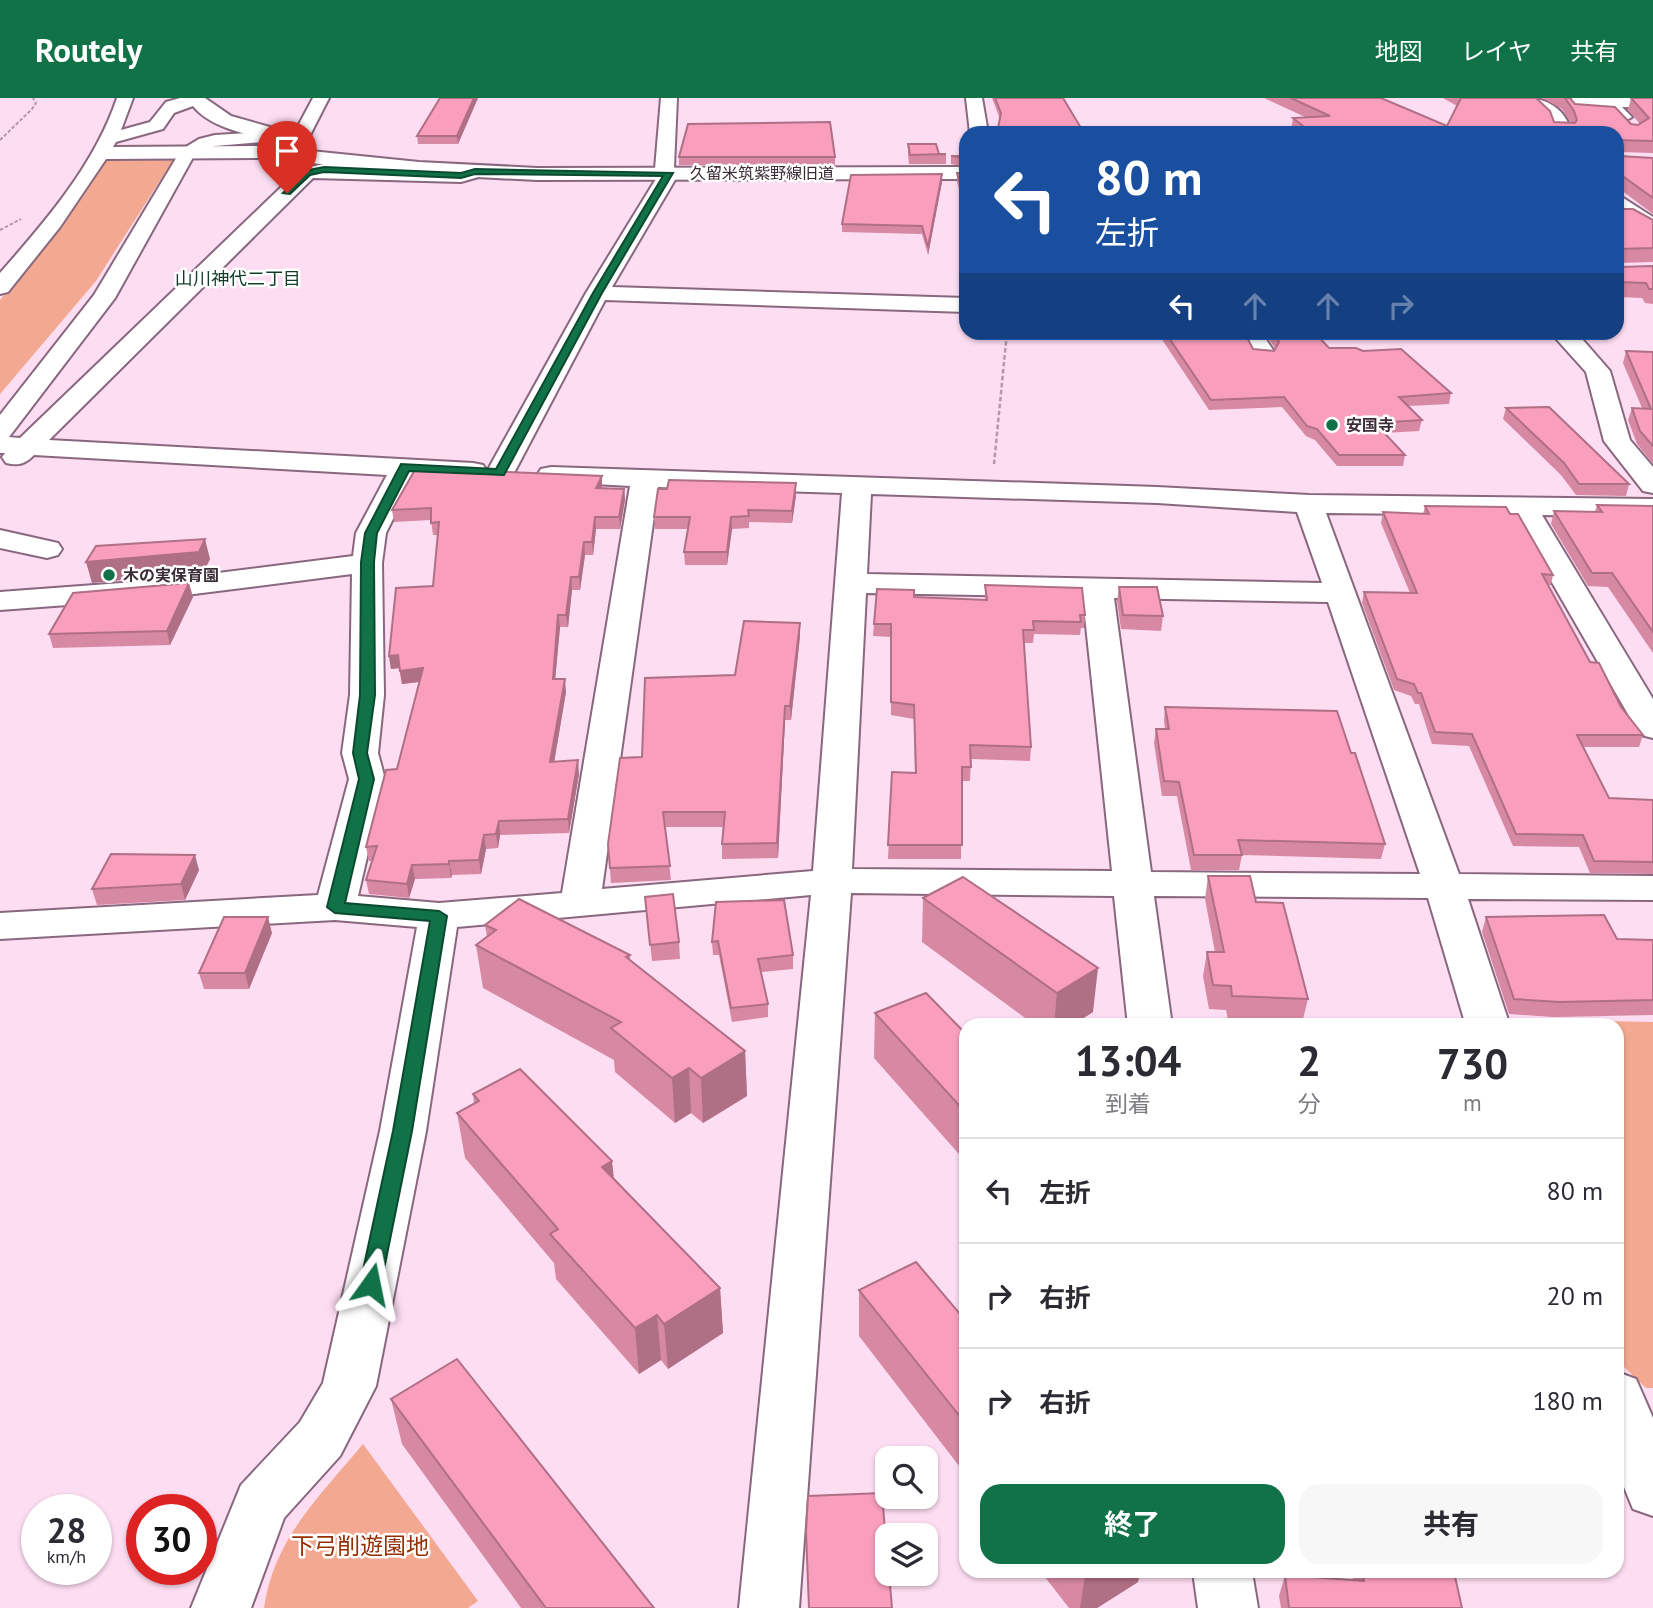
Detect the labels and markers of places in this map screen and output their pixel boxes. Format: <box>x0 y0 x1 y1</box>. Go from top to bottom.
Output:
pin <box>257 121 317 193</box>
place label: 安国寺 <box>1346 415 1394 435</box>
marker: 安国寺 <box>1324 417 1340 433</box>
place label: 木の実保育園 <box>123 565 219 585</box>
marker: 木の実保育園 <box>101 567 117 583</box>

